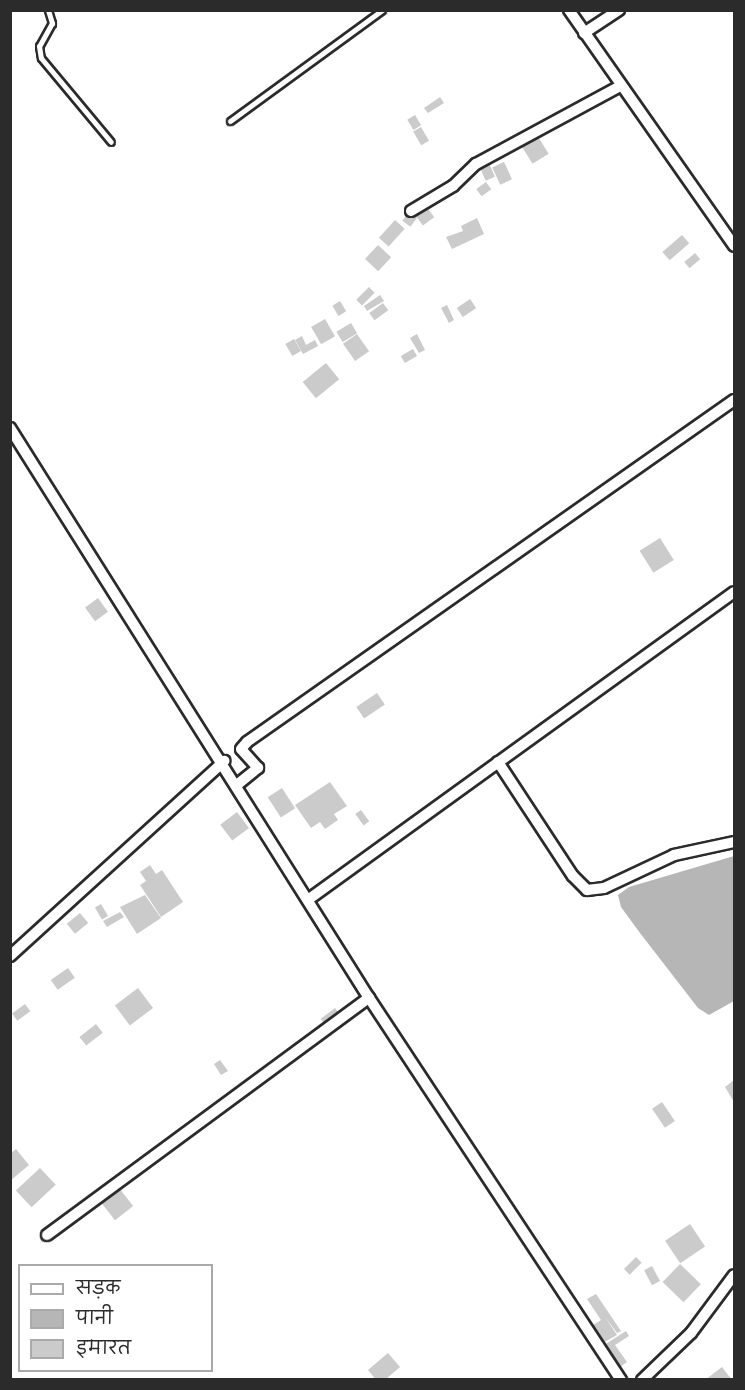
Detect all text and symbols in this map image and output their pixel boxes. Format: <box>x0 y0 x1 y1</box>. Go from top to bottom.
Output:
legend <box>18 1264 213 1372</box>
text: सड़क <box>76 1278 120 1299</box>
text: पानी <box>76 1308 113 1329</box>
text: इमारत <box>76 1338 131 1359</box>

